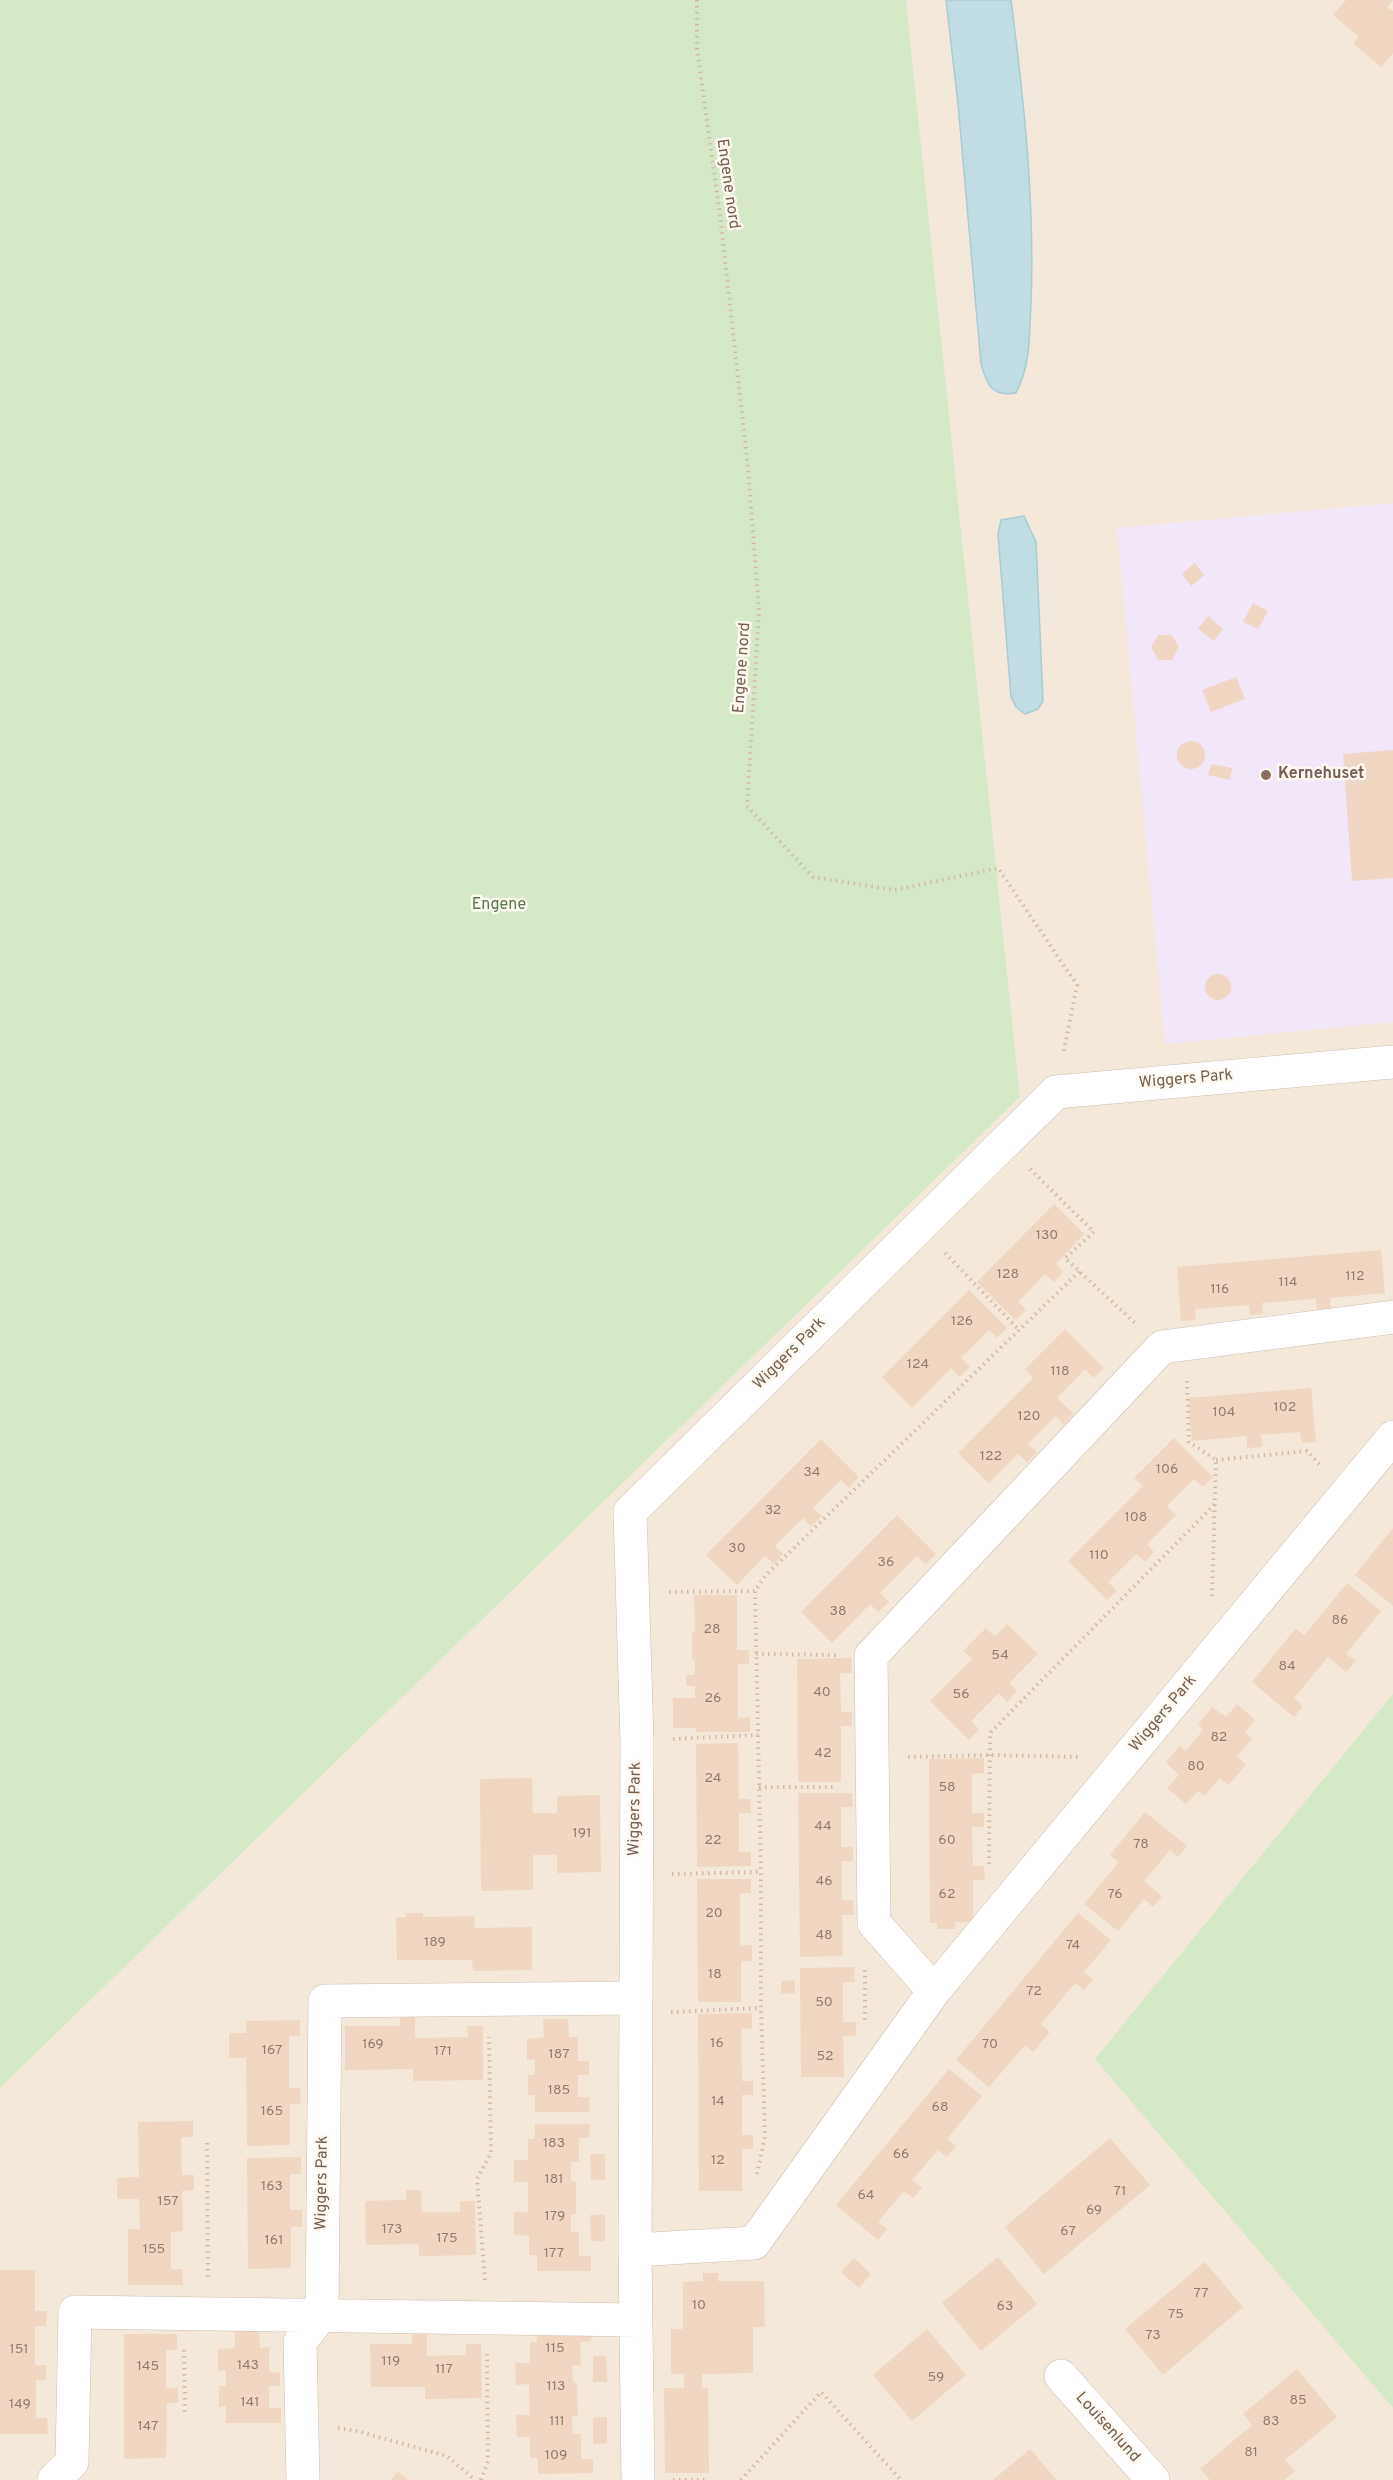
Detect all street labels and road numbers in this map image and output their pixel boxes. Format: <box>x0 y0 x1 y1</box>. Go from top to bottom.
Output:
street label: Engene nord <box>711 138 743 230</box>
street label: Engene nord <box>730 622 756 714</box>
street label: Wiggers Park <box>1138 1066 1234 1094</box>
street label: Wiggers Park <box>750 1314 830 1394</box>
street label: Wiggers Park <box>1126 1672 1202 1756</box>
street label: Wiggers Park <box>626 1762 646 1856</box>
street label: Wiggers Park <box>313 2136 333 2230</box>
street label: Louisenlund <box>1071 2389 1143 2467</box>

